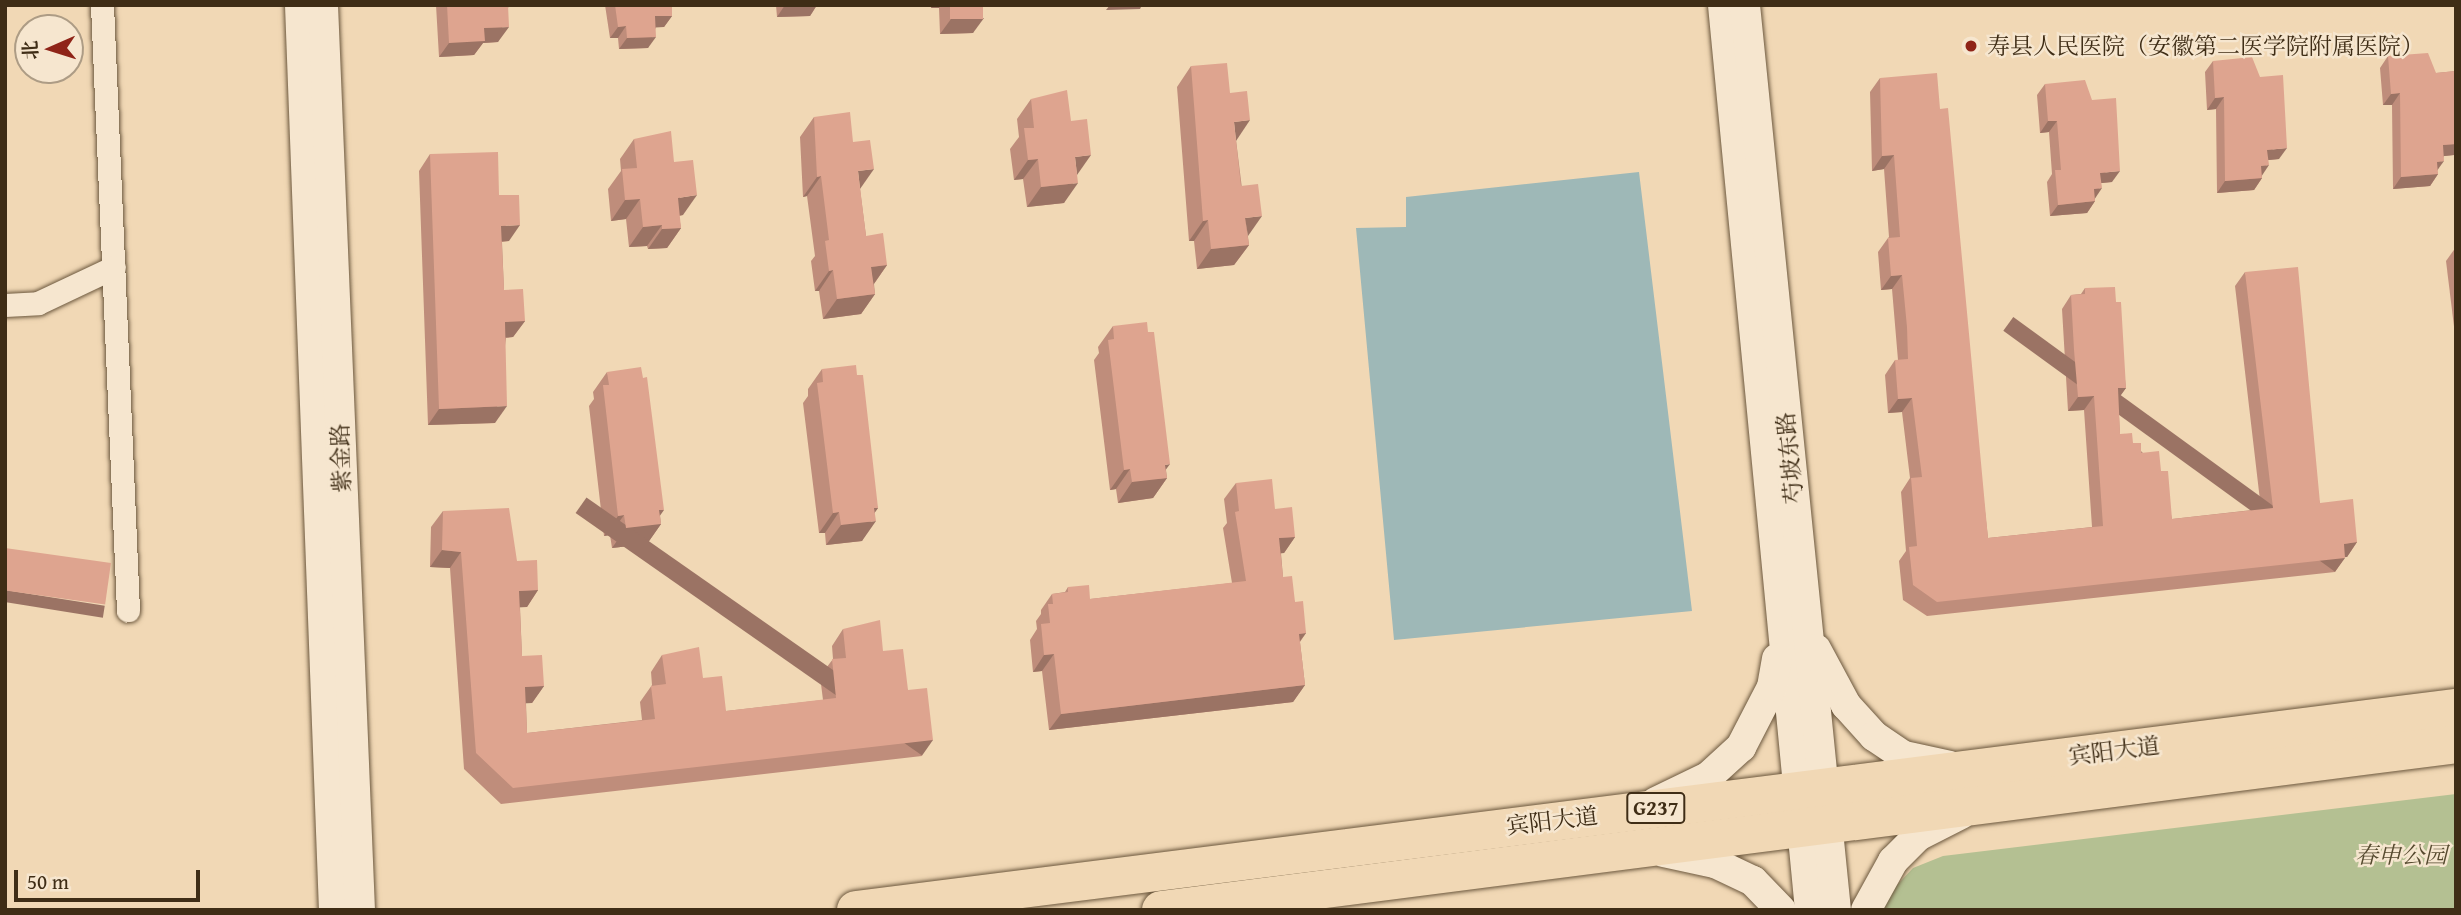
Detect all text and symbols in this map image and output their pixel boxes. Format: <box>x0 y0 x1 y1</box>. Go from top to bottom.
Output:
north arrow <box>14 14 84 84</box>
place label: 寿县人民医院（安徽第二医学院附属医院） <box>1987 32 2424 60</box>
marker: 寿县人民医院（安徽第二医学院附属医院） <box>1961 36 1981 56</box>
text: 北 <box>16 40 45 60</box>
street label: 芍坡东路 <box>1771 411 1809 505</box>
street label: 紫金路 <box>326 423 356 493</box>
street label: 宾阳大道 <box>2067 732 2161 770</box>
road number: G237 <box>1626 790 1686 826</box>
street label: 宾阳大道 <box>1505 802 1599 840</box>
park label: 春申公园 <box>2355 841 2447 869</box>
scale bar <box>18 856 203 900</box>
text: 50 m <box>27 866 69 897</box>

